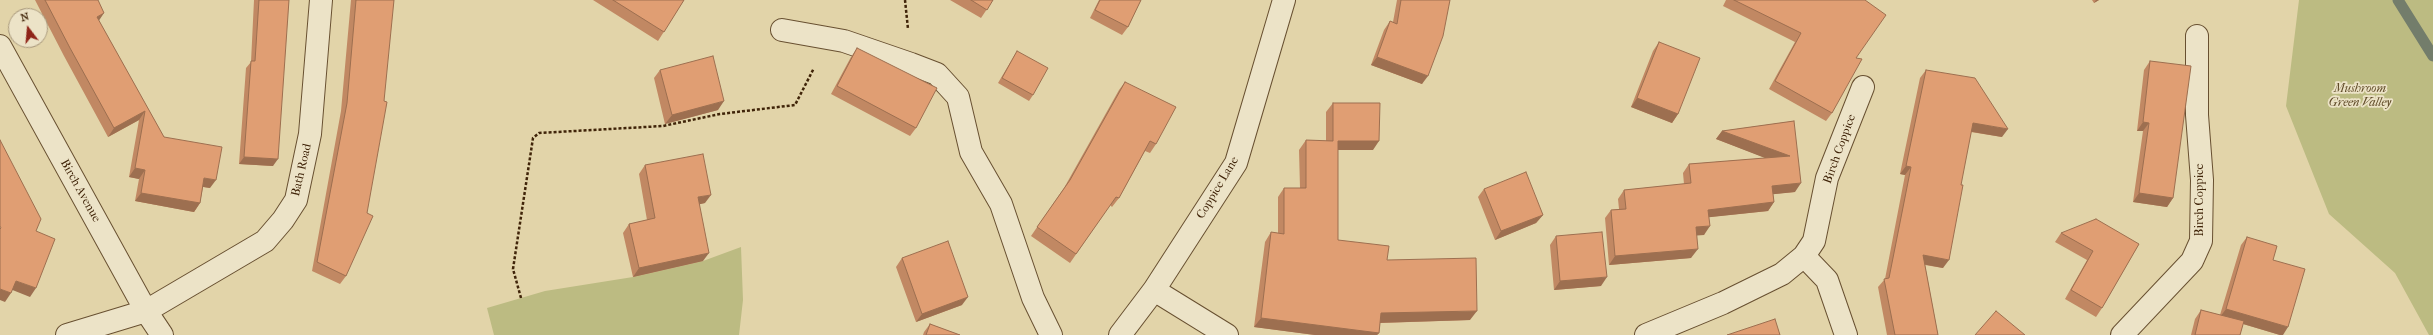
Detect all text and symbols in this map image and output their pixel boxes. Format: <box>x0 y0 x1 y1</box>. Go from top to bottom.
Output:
north arrow <box>8 8 48 48</box>
text: N <box>19 10 31 24</box>
park label: Mushroom Green Valley <box>2329 82 2391 110</box>
street label: Birch Coppice <box>1821 112 1859 186</box>
street label: Bath Road <box>289 142 315 198</box>
street label: Coppice Lane <box>1194 154 1242 222</box>
street label: Birch Avenue <box>57 157 103 225</box>
street label: Birch Coppice <box>2193 164 2207 236</box>

